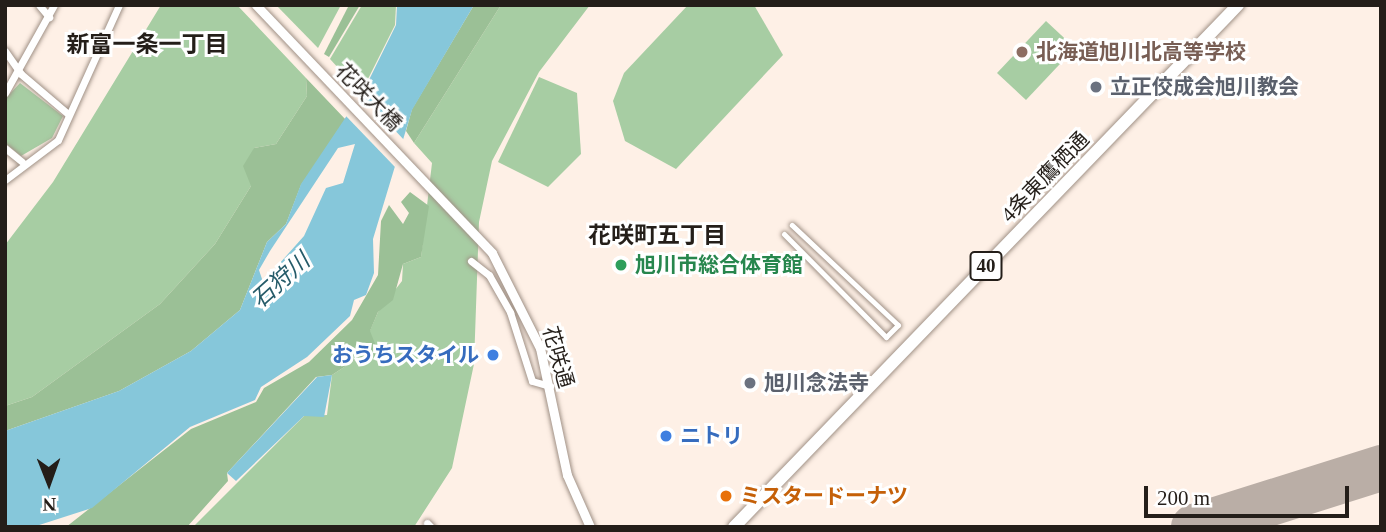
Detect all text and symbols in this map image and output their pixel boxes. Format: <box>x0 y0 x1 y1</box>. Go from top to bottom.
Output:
district label: 新富一条一丁目 <box>67 31 227 59</box>
place label: 北海道旭川北高等学校 <box>1036 39 1246 65</box>
marker: 北海道旭川北高等学校 <box>1014 44 1030 60</box>
street label: 花咲大橋 <box>331 58 407 136</box>
place label: 立正佼成会旭川教会 <box>1110 74 1299 100</box>
marker: 立正佼成会旭川教会 <box>1088 79 1104 95</box>
street label: 4条東鷹栖通 <box>996 127 1094 227</box>
district label: 花咲町五丁目 <box>588 222 726 250</box>
water label: 石狩川 <box>246 248 316 314</box>
road number: 40 <box>968 250 1004 282</box>
place label: 旭川市総合体育館 <box>635 252 803 278</box>
marker: 旭川市総合体育館 <box>613 257 629 273</box>
street label: 花咲通 <box>537 323 579 391</box>
place label: おうちスタイル <box>332 342 479 368</box>
marker: おうちスタイル <box>485 347 501 363</box>
place label: 旭川念法寺 <box>764 370 869 396</box>
marker: 旭川念法寺 <box>742 375 758 391</box>
place label: ニトリ <box>680 423 743 449</box>
marker: ニトリ <box>658 428 674 444</box>
north arrow <box>14 448 84 518</box>
scale bar <box>1148 472 1353 516</box>
place label: ミスタードーナツ <box>740 483 908 509</box>
text: 200 m <box>1157 486 1210 510</box>
marker: ミスタードーナツ <box>718 488 734 504</box>
text: N <box>42 494 56 515</box>

